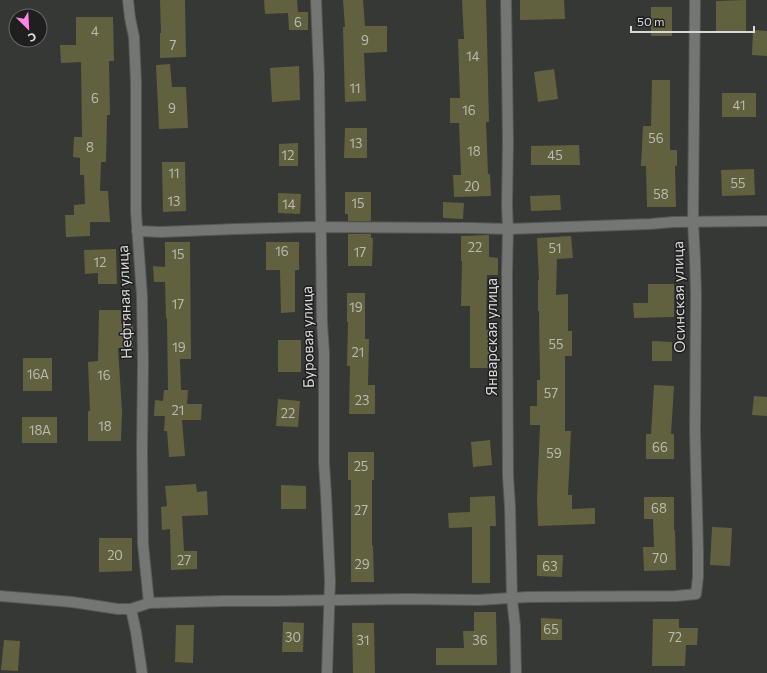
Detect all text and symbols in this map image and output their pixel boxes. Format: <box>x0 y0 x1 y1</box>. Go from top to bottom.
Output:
north arrow <box>8 8 48 48</box>
scale bar <box>631 8 754 34</box>
house number: 6 <box>294 14 302 30</box>
text: 50 m <box>637 14 665 28</box>
house number: 4 <box>91 23 99 39</box>
text: С <box>26 30 38 45</box>
house number: 9 <box>361 32 369 48</box>
house number: 7 <box>170 37 177 53</box>
house number: 14 <box>466 48 480 64</box>
house number: 11 <box>349 80 361 96</box>
house number: 6 <box>91 90 99 106</box>
house number: 41 <box>733 97 745 113</box>
house number: 9 <box>168 100 176 116</box>
house number: 16 <box>462 102 476 118</box>
house number: 56 <box>648 130 664 146</box>
house number: 13 <box>350 135 362 151</box>
house number: 8 <box>86 139 94 155</box>
house number: 18 <box>467 143 481 159</box>
house number: 12 <box>282 147 294 163</box>
house number: 45 <box>547 147 563 163</box>
house number: 11 <box>168 165 180 181</box>
house number: 55 <box>731 175 745 191</box>
house number: 20 <box>464 178 480 194</box>
house number: 58 <box>653 186 669 202</box>
house number: 13 <box>168 193 180 209</box>
house number: 15 <box>351 195 365 211</box>
house number: 14 <box>282 196 296 212</box>
house number: 22 <box>468 239 482 255</box>
house number: 51 <box>548 240 562 256</box>
street label: Осинская улица <box>668 241 688 353</box>
house number: 16 <box>275 243 289 259</box>
house number: 17 <box>354 244 366 260</box>
street label: Нефтяная улица <box>113 245 135 359</box>
house number: 15 <box>171 246 185 262</box>
house number: 12 <box>94 254 106 270</box>
street label: Январская улица <box>482 278 500 396</box>
street label: Буровая улица <box>297 286 317 388</box>
house number: 17 <box>172 296 184 312</box>
house number: 19 <box>349 299 363 315</box>
house number: 55 <box>549 336 563 352</box>
house number: 19 <box>172 339 186 355</box>
house number: 21 <box>352 344 364 360</box>
house number: 16А <box>27 366 49 382</box>
house number: 16 <box>97 367 111 383</box>
house number: 57 <box>544 385 558 401</box>
house number: 23 <box>355 392 369 408</box>
house number: 21 <box>172 402 184 418</box>
house number: 22 <box>281 405 295 421</box>
house number: 18 <box>98 418 112 434</box>
house number: 18А <box>29 422 51 438</box>
house number: 66 <box>652 439 668 455</box>
house number: 59 <box>546 445 562 461</box>
house number: 25 <box>354 458 368 474</box>
house number: 68 <box>651 500 667 516</box>
house number: 27 <box>354 502 368 518</box>
house number: 20 <box>107 547 123 563</box>
house number: 70 <box>652 550 668 566</box>
house number: 27 <box>177 552 191 568</box>
house number: 29 <box>354 556 370 572</box>
house number: 63 <box>542 558 558 574</box>
house number: 65 <box>543 621 559 637</box>
house number: 30 <box>285 629 301 645</box>
house number: 72 <box>668 629 682 645</box>
house number: 31 <box>357 632 369 648</box>
house number: 36 <box>472 632 488 648</box>

